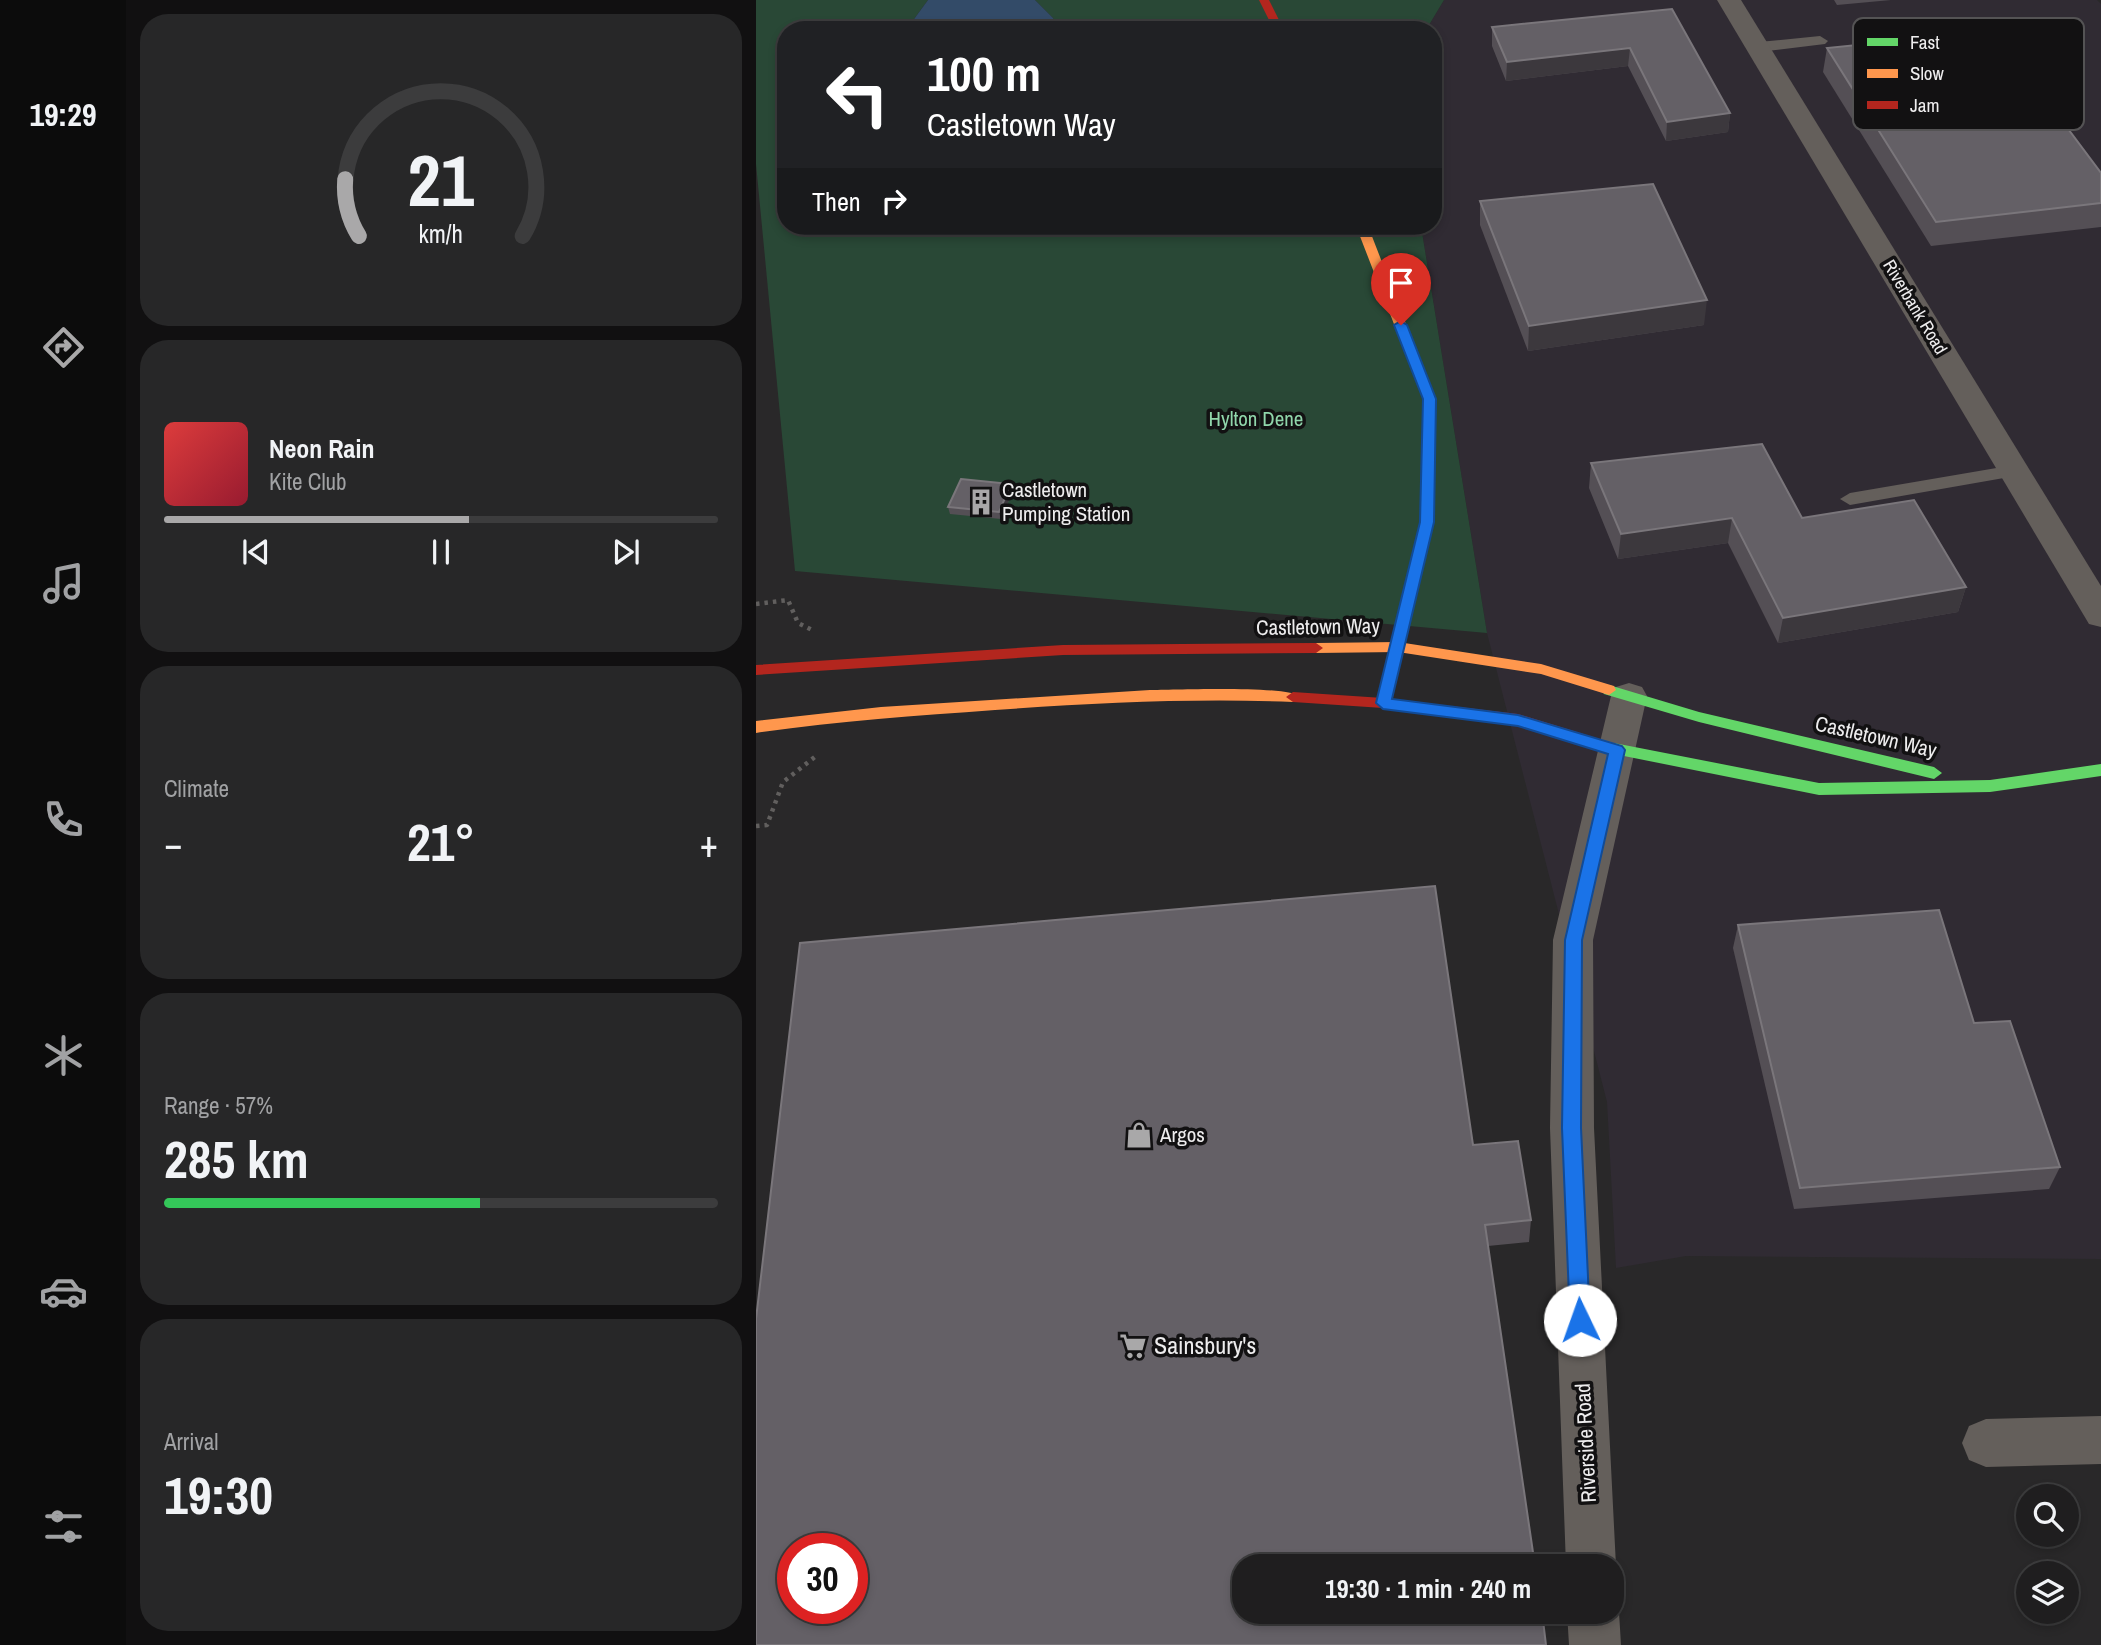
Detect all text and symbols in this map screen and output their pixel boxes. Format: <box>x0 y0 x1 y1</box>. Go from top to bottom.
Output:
legend <box>1853 18 2084 130</box>
text: Fast <box>1910 29 1940 55</box>
text: 100 m <box>927 40 1041 106</box>
icon: left <box>812 49 903 140</box>
text: Slow <box>1910 60 1945 86</box>
text: Jam <box>1910 92 1939 118</box>
text: 19:29 <box>29 93 97 136</box>
text: Castletown Way <box>927 103 1116 146</box>
text: 21 <box>408 131 475 229</box>
icon: right <box>875 182 913 220</box>
text: Then <box>812 184 861 219</box>
text: km/h <box>419 217 463 251</box>
pin <box>1371 253 1431 325</box>
street label: Riverbank Road <box>1877 255 1954 359</box>
icon: arrive <box>1382 264 1420 302</box>
icon: directions <box>39 323 88 372</box>
park label: Hylton Dene <box>1209 404 1303 433</box>
text: Neon Rain <box>269 431 374 466</box>
text: Kite Club <box>269 466 347 497</box>
place label: Castletown Pumping Station <box>1002 475 1130 528</box>
building icon: Castletown Pumping Station <box>966 487 996 517</box>
icon: previous <box>237 533 275 571</box>
icon: pause <box>422 533 460 571</box>
icon: next <box>607 533 645 571</box>
icon: music <box>39 559 88 608</box>
street label: Castletown Way <box>1256 611 1381 642</box>
street label: Castletown Way <box>1813 708 1940 765</box>
text: Climate <box>164 773 229 804</box>
icon: phone <box>39 795 88 844</box>
text: 21° <box>407 807 475 877</box>
text: − <box>164 818 182 869</box>
text: + <box>700 818 718 869</box>
icon: climate <box>39 1031 88 1080</box>
text: Range · 57% <box>164 1090 273 1121</box>
shop icon: Argos <box>1124 1120 1154 1150</box>
place label: Argos <box>1159 1120 1205 1149</box>
text: 285 km <box>164 1124 309 1194</box>
icon: car <box>39 1267 88 1316</box>
position arrow <box>1543 1283 1617 1357</box>
place label: Sainsbury's <box>1154 1329 1256 1361</box>
supermarket icon: Sainsbury's <box>1118 1331 1148 1361</box>
street label: Riverside Road <box>1568 1383 1603 1504</box>
text: Arrival <box>164 1426 219 1457</box>
text: 19:30 <box>164 1460 273 1530</box>
map controls <box>2016 1484 2079 1624</box>
button: search <box>2016 1484 2079 1547</box>
icon: filters <box>39 1502 88 1551</box>
speed limit sign: 30 <box>777 1533 868 1624</box>
button: layers <box>2016 1561 2079 1624</box>
text: 19:30 · 1 min · 240 m <box>1325 1571 1531 1606</box>

